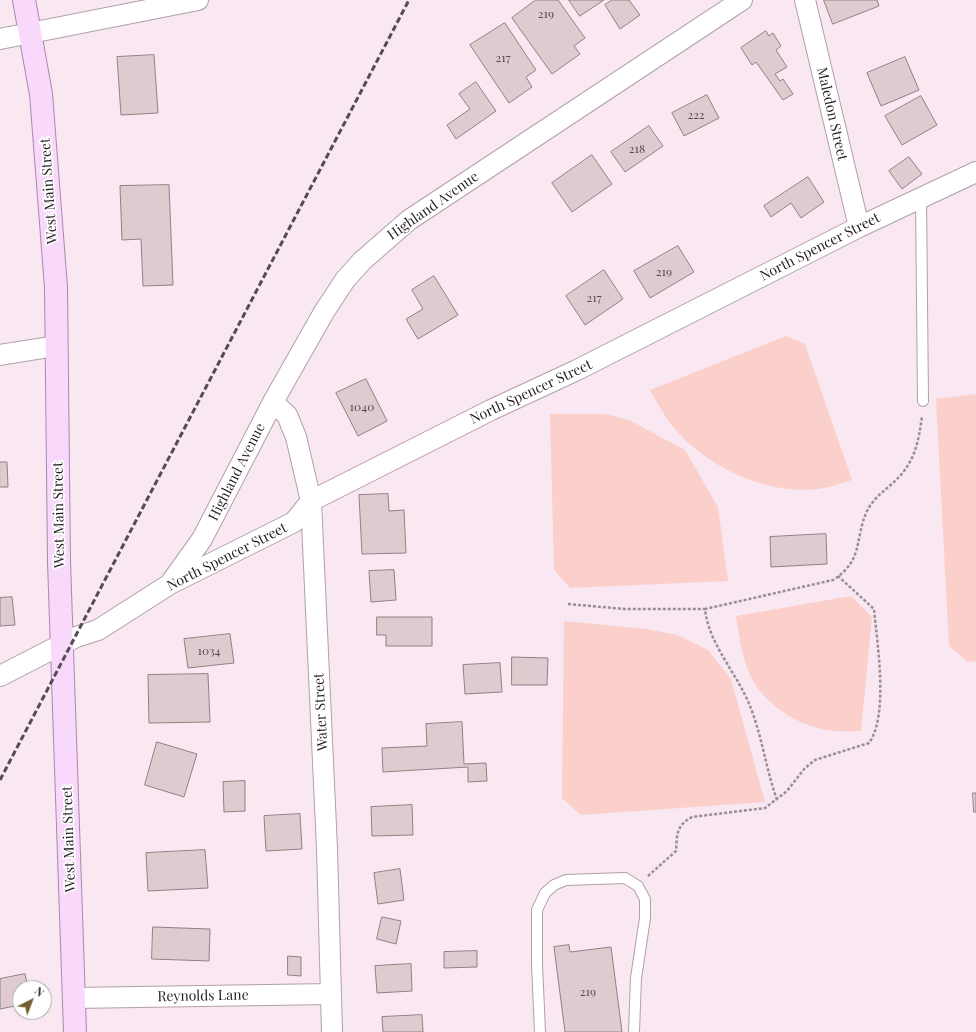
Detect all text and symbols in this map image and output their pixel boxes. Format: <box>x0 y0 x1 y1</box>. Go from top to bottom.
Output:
house number: 219 <box>538 7 554 21</box>
house number: 217 <box>495 51 511 65</box>
street label: Maledon Street <box>813 66 851 162</box>
house number: 222 <box>687 108 705 122</box>
street label: West Main Street <box>37 137 61 245</box>
house number: 218 <box>629 142 645 156</box>
street label: Highland Avenue <box>384 168 482 244</box>
street label: North Spencer Street <box>757 209 883 285</box>
house number: 219 <box>656 265 672 279</box>
house number: 217 <box>586 291 602 305</box>
street label: North Spencer Street <box>467 356 595 428</box>
house number: 1040 <box>350 400 374 414</box>
street label: Highland Avenue <box>205 420 269 524</box>
street label: West Main Street <box>50 462 68 568</box>
street label: North Spencer Street <box>164 519 290 595</box>
house number: 1034 <box>198 644 220 658</box>
street label: Water Street <box>311 672 331 752</box>
street label: West Main Street <box>59 786 79 892</box>
north arrow <box>12 980 52 1020</box>
text: N <box>32 983 48 1000</box>
house number: 219 <box>580 985 596 999</box>
street label: Reynolds Lane <box>157 987 249 1005</box>

